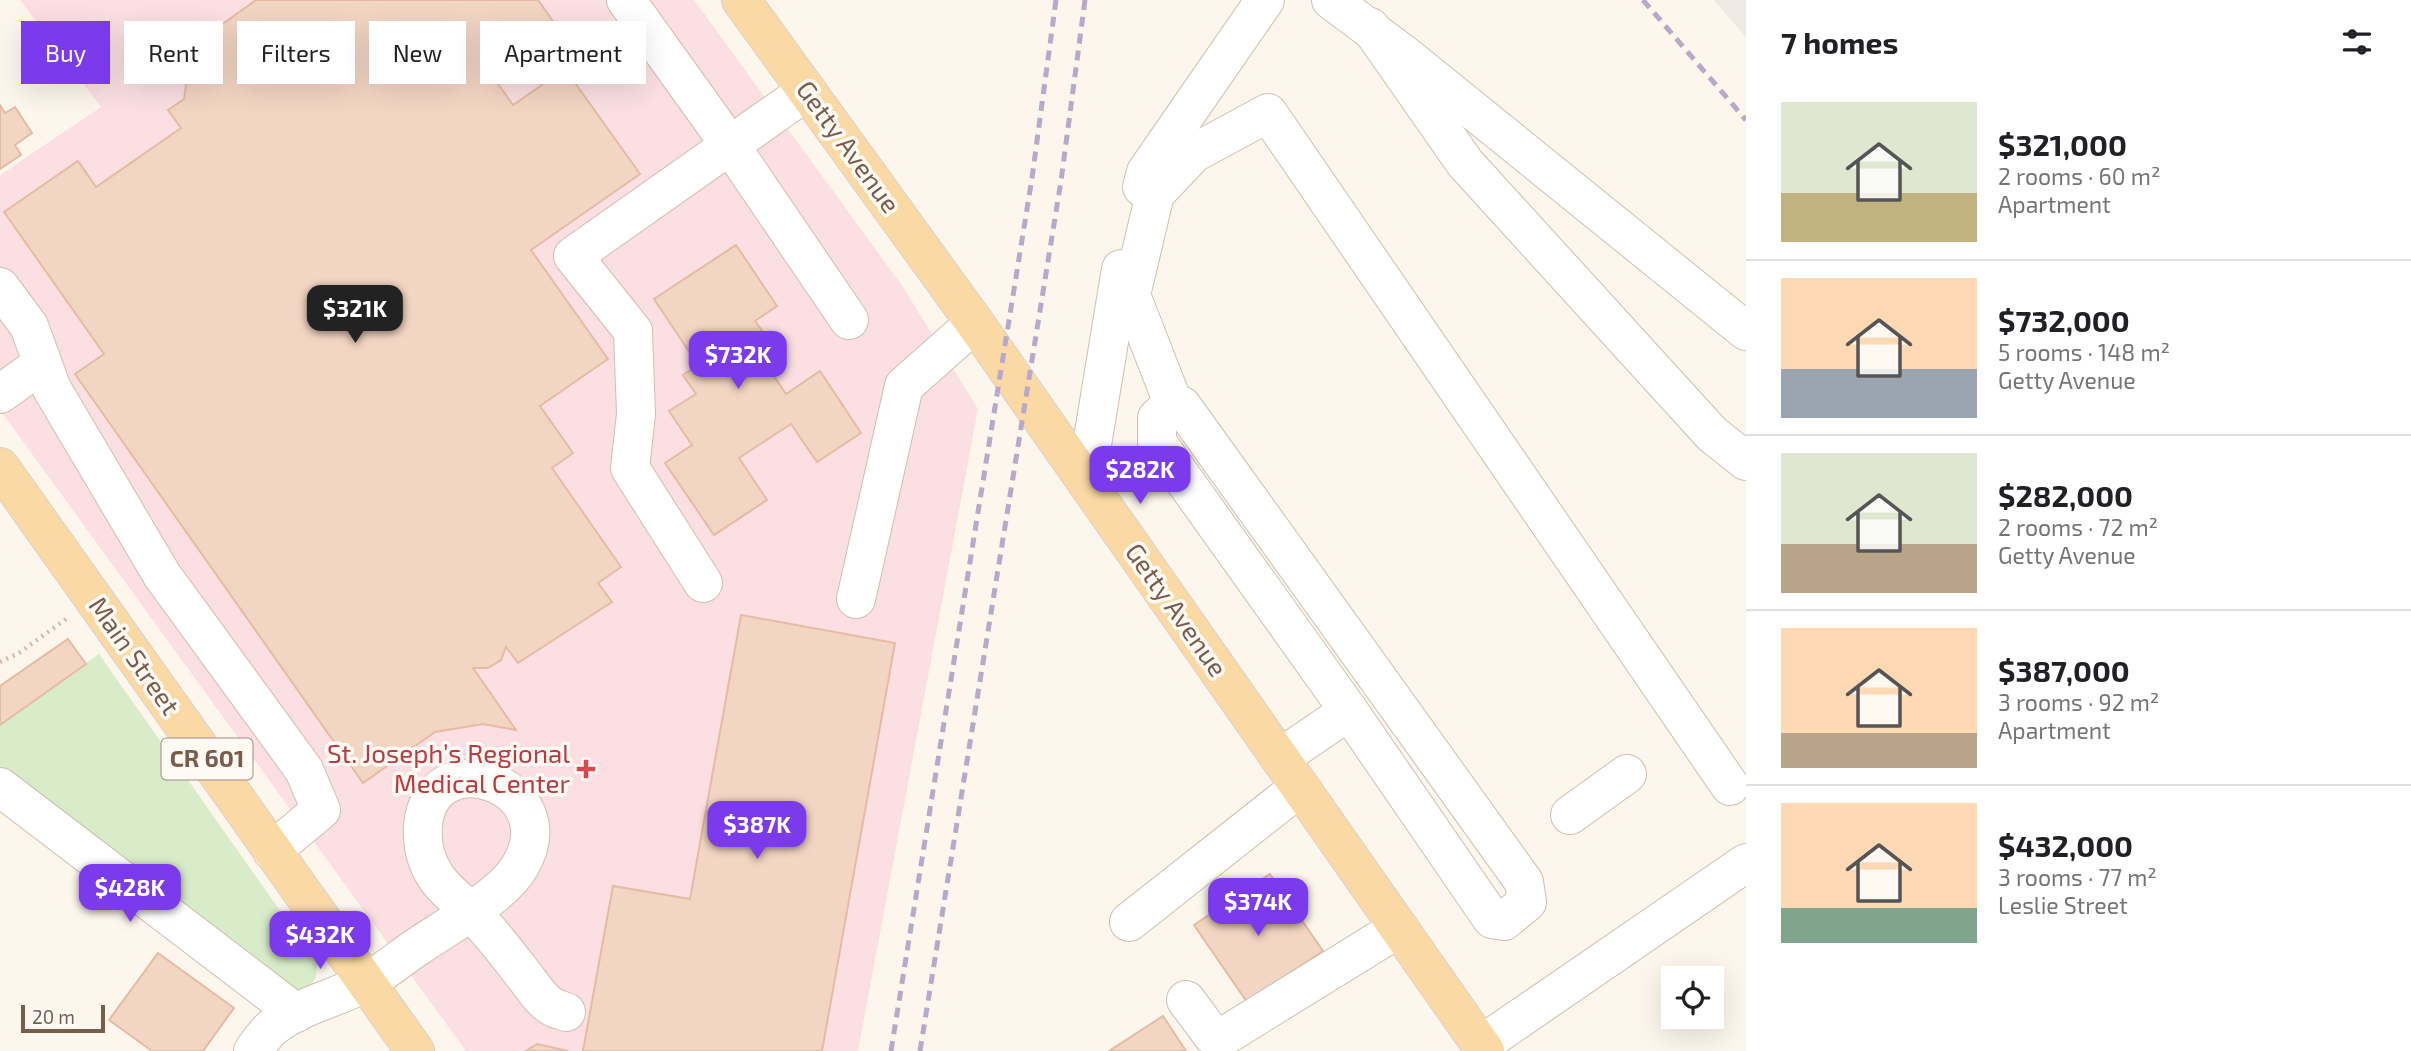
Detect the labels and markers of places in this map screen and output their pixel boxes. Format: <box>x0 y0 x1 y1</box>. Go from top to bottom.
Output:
pin: $321K <box>306 286 404 345</box>
pin: $732K <box>689 332 787 391</box>
pin: $282K <box>1091 447 1189 506</box>
place label: St. Joseph’s Regional Medical Center <box>327 737 570 798</box>
marker: St. Joseph’s Regional Medical Center <box>576 759 596 779</box>
pin: $387K <box>708 802 806 861</box>
pin: $428K <box>81 864 179 924</box>
pin: $374K <box>1209 878 1307 938</box>
pin: $432K <box>271 912 369 971</box>

